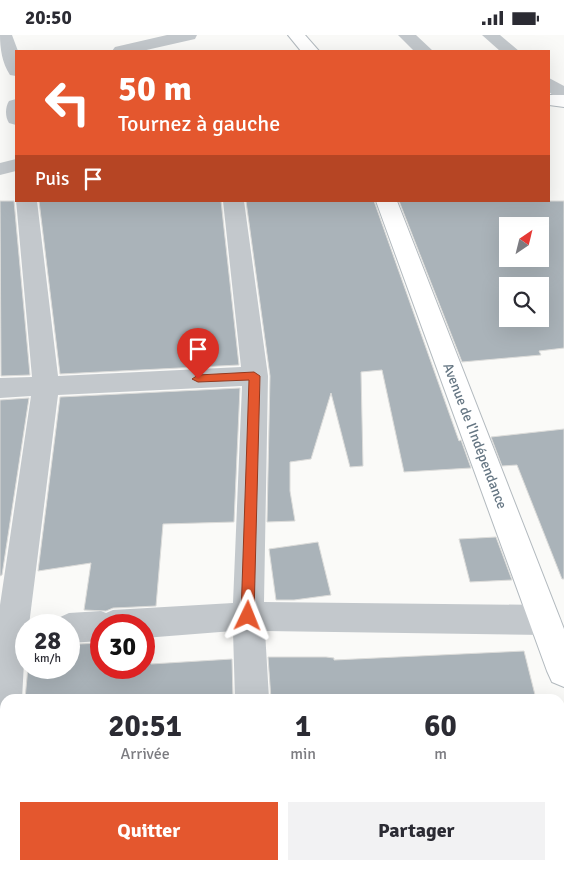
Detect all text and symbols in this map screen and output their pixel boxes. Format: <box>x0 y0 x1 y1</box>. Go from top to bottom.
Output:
text: 20:50 <box>25 6 72 30</box>
text: 50 m <box>118 67 192 110</box>
icon: left <box>35 70 100 135</box>
text: Tournez à gauche <box>118 110 280 137</box>
icon: arrive <box>79 165 107 193</box>
text: Puis <box>35 167 69 191</box>
north arrow <box>499 217 549 267</box>
map controls <box>499 217 549 327</box>
button: search <box>499 277 549 327</box>
pin <box>177 328 219 379</box>
icon: arrive <box>184 335 212 363</box>
street label: Avenue de l'Indépendance <box>439 361 511 511</box>
position arrow <box>221 589 273 641</box>
speed limit sign: 30 <box>90 614 155 679</box>
text: 28 <box>34 625 61 656</box>
text: km/h <box>34 651 61 666</box>
text: 20:51 <box>108 708 182 745</box>
text: 1 <box>295 708 311 745</box>
text: 60 <box>424 708 457 745</box>
text: Arrivée <box>121 744 170 764</box>
text: min <box>290 744 316 764</box>
text: m <box>434 744 447 764</box>
button: Quitter <box>20 802 278 860</box>
button: Partager <box>288 802 545 860</box>

